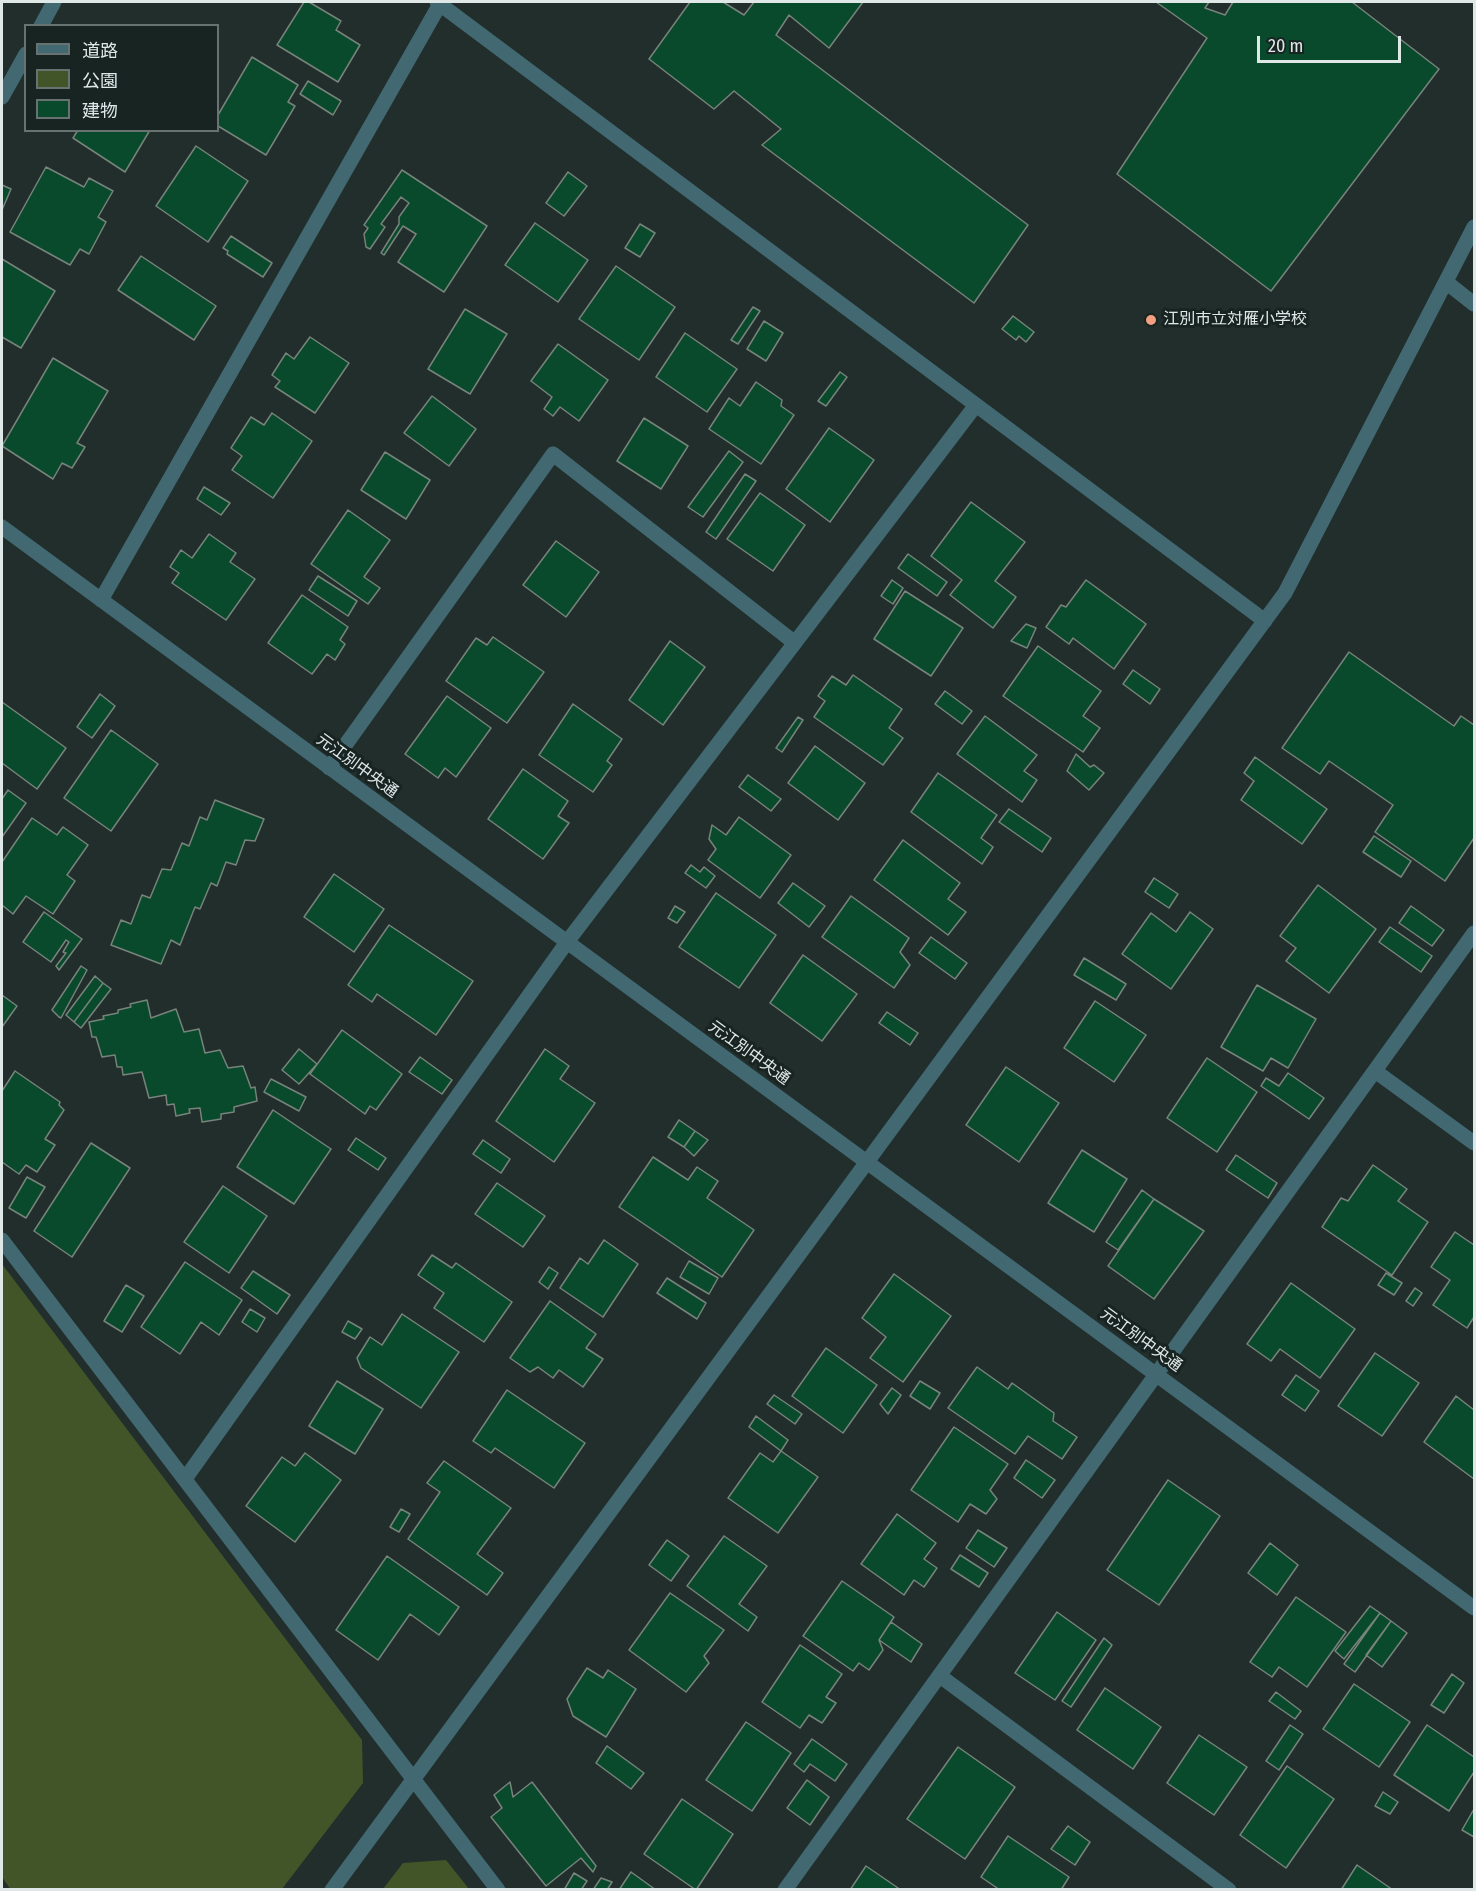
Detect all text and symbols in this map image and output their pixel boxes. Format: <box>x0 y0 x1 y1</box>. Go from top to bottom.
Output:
legend <box>24 24 219 132</box>
scale bar <box>1260 24 1404 62</box>
text: 20 m <box>1268 35 1303 57</box>
text: 道路 <box>82 40 118 62</box>
text: 公園 <box>82 70 118 92</box>
text: 建物 <box>82 100 118 122</box>
place label: 江別市立対雁小学校 <box>1163 310 1307 330</box>
marker: 江別市立対雁小学校 <box>1144 313 1158 327</box>
street label: 元江別中央通 <box>313 730 401 802</box>
street label: 元江別中央通 <box>705 1017 793 1089</box>
street label: 元江別中央通 <box>1097 1304 1185 1376</box>

